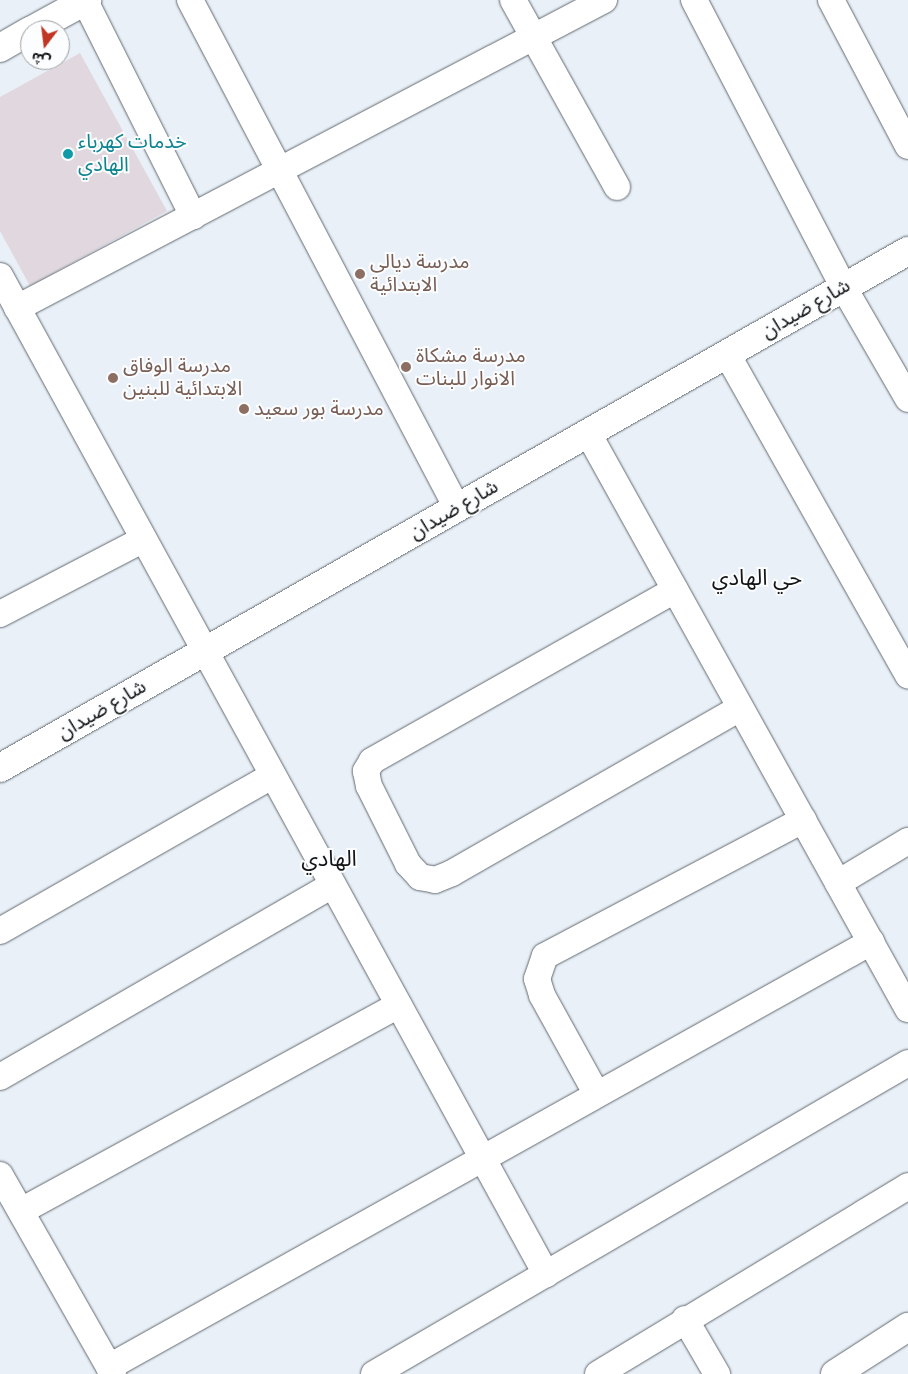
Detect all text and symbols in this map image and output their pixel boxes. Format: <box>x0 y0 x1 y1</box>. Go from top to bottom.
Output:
north arrow <box>20 20 70 70</box>
text: ش <box>29 46 53 72</box>
place label: خدمات كهرباء الهادي <box>78 130 187 177</box>
marker: خدمات كهرباء الهادي <box>62 148 74 160</box>
place label: مدرسة ديالى الابتدائية <box>370 250 470 297</box>
marker: مدرسة ديالى الابتدائية <box>354 268 366 280</box>
street label: شارع ضيدان <box>757 274 855 344</box>
place label: مدرسة مشكاة الانوار للبنات <box>416 344 526 391</box>
place label: مدرسة الوفاق الابتدائية للبنين <box>123 354 242 401</box>
marker: مدرسة مشكاة الانوار للبنات <box>400 361 412 373</box>
marker: مدرسة الوفاق الابتدائية للبنين <box>107 372 119 384</box>
place label: مدرسة بور سعيد <box>254 397 384 421</box>
marker: مدرسة بور سعيد <box>238 403 250 415</box>
street label: شارع ضيدان <box>405 475 503 545</box>
district label: حي الهادي <box>712 566 802 592</box>
street label: شارع ضيدان <box>53 675 151 745</box>
district label: الهادي <box>301 847 357 873</box>

